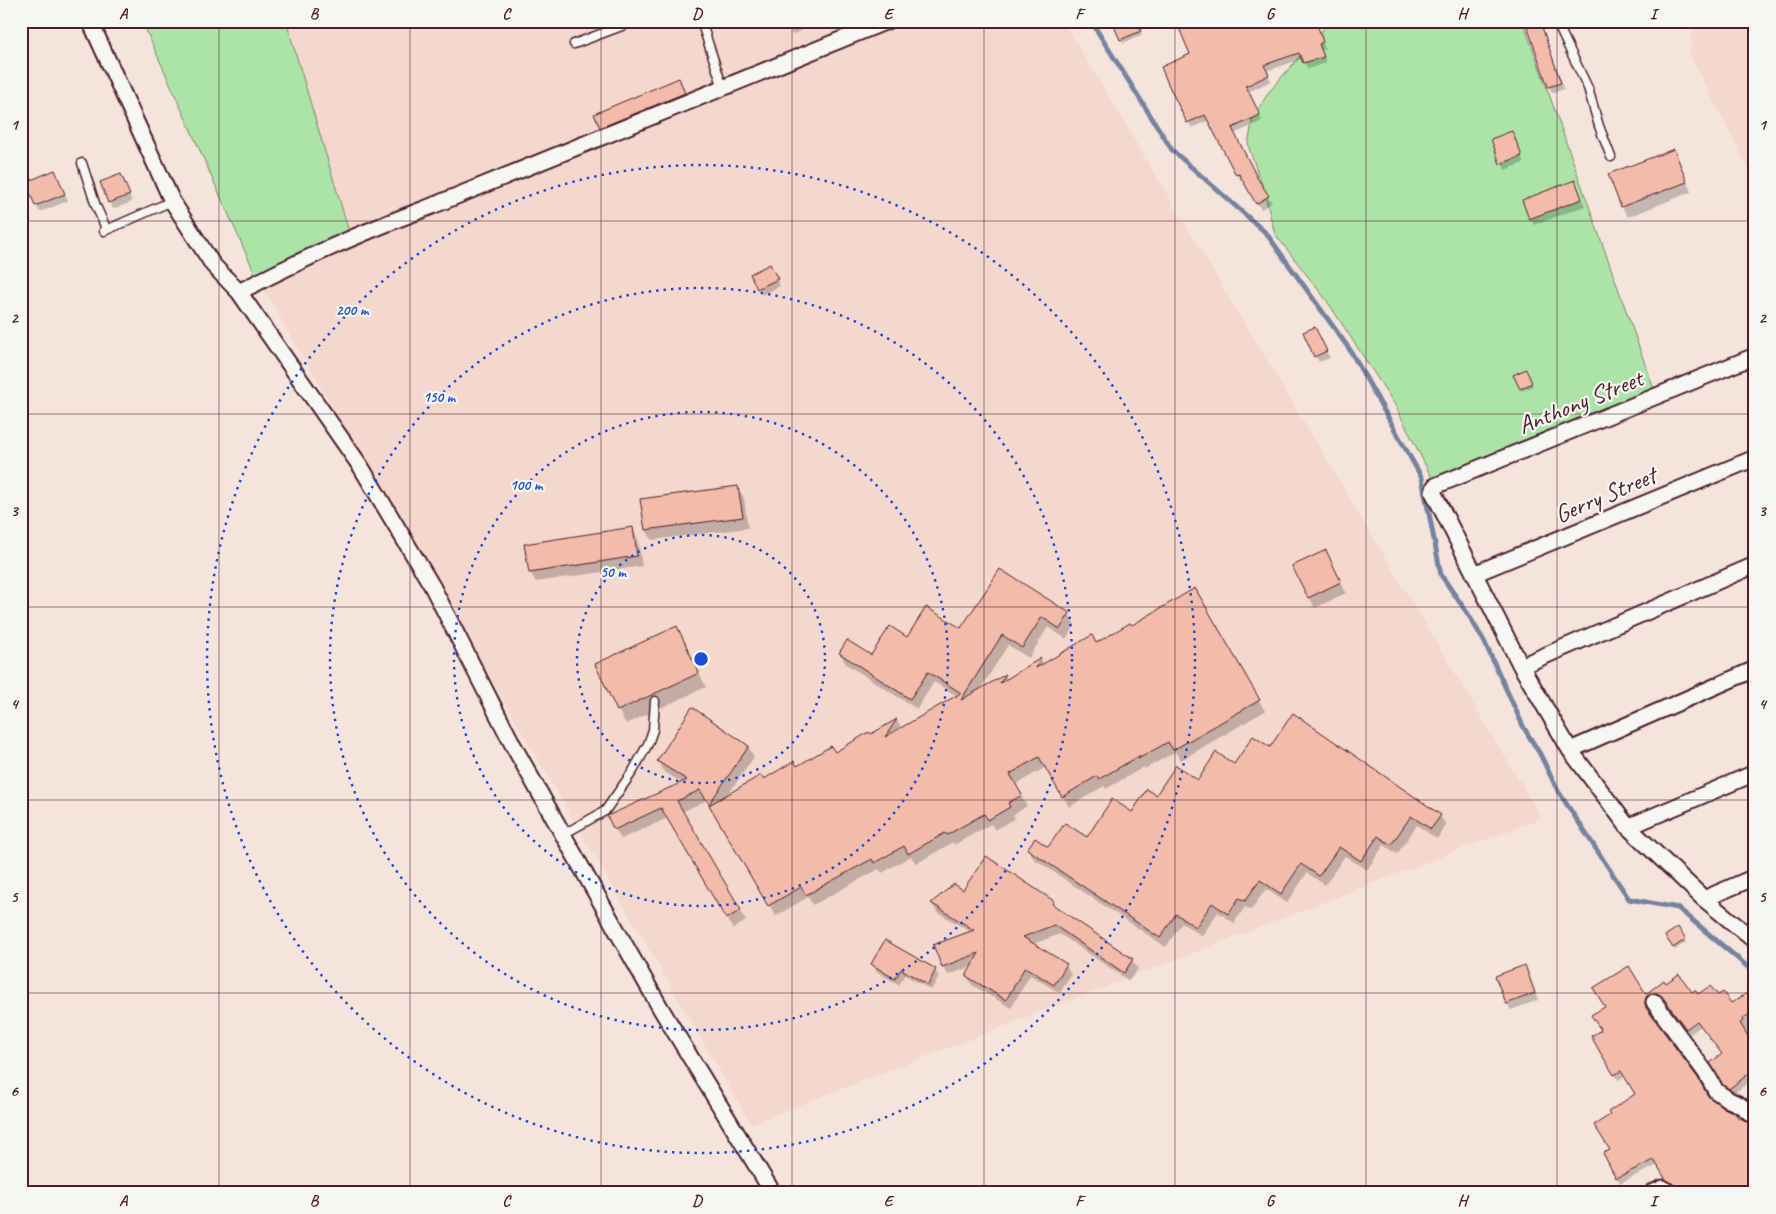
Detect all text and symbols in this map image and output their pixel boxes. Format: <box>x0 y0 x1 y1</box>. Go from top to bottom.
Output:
text: A <box>119 4 129 24</box>
text: B <box>310 4 320 24</box>
text: C <box>502 4 512 24</box>
text: D <box>692 4 703 24</box>
text: E <box>884 4 895 24</box>
text: F <box>1075 4 1086 24</box>
text: G <box>1266 4 1276 24</box>
text: H <box>1457 4 1469 24</box>
text: I <box>1650 4 1660 24</box>
text: 1 <box>10 115 19 135</box>
text: 1 <box>1758 115 1767 135</box>
text: 200 m <box>336 301 370 320</box>
text: 2 <box>10 308 19 328</box>
text: 2 <box>1758 308 1767 328</box>
street label: Anthony Street <box>1513 361 1650 441</box>
text: 150 m <box>423 388 457 407</box>
street label: Gerry Street <box>1550 458 1664 531</box>
text: 100 m <box>510 476 544 495</box>
text: 3 <box>10 501 19 521</box>
text: 3 <box>1758 501 1767 521</box>
text: 50 m <box>600 563 627 582</box>
centre of rings <box>692 650 710 668</box>
text: 4 <box>10 694 19 714</box>
text: 4 <box>1758 694 1767 714</box>
text: 5 <box>11 887 20 907</box>
text: 5 <box>1759 887 1768 907</box>
text: 6 <box>10 1081 19 1101</box>
text: 6 <box>1758 1081 1767 1101</box>
text: A <box>119 1191 129 1211</box>
text: B <box>310 1191 320 1211</box>
text: C <box>502 1191 512 1211</box>
text: D <box>692 1191 703 1211</box>
text: E <box>884 1191 895 1211</box>
text: F <box>1075 1191 1086 1211</box>
text: G <box>1266 1191 1276 1211</box>
text: H <box>1457 1191 1469 1211</box>
text: I <box>1650 1191 1660 1211</box>

